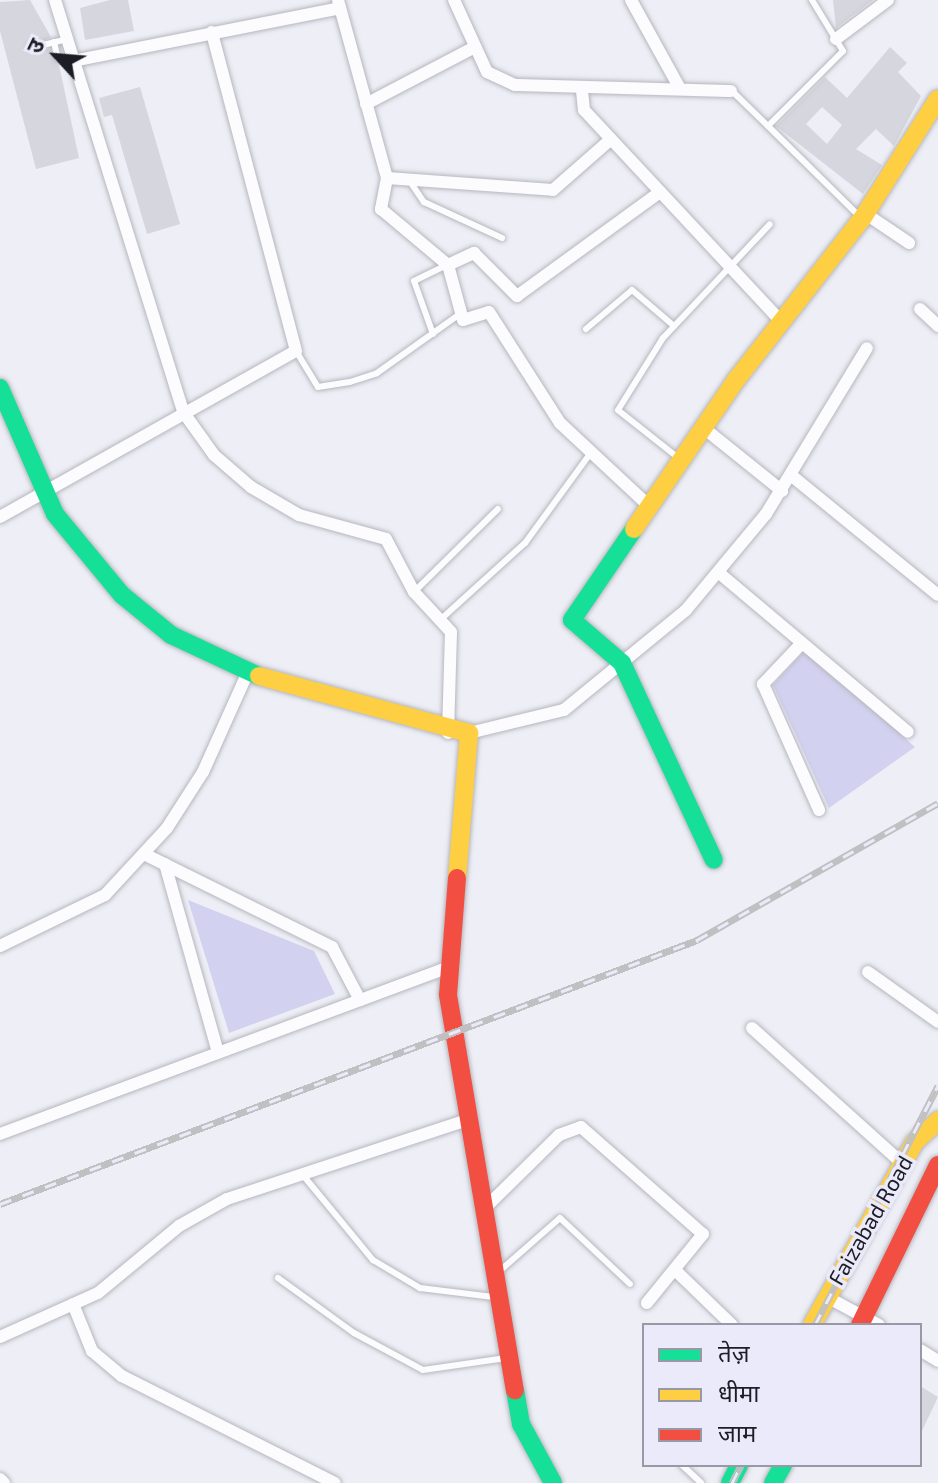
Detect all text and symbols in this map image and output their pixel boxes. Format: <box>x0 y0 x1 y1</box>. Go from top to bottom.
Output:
north arrow <box>16 16 96 96</box>
text: उ <box>20 34 49 57</box>
street label: Faizabad Road <box>822 1151 918 1289</box>
legend <box>642 1323 922 1467</box>
text: तेज़ <box>718 1338 750 1367</box>
text: धीमा <box>718 1378 760 1407</box>
text: जाम <box>718 1418 756 1447</box>

